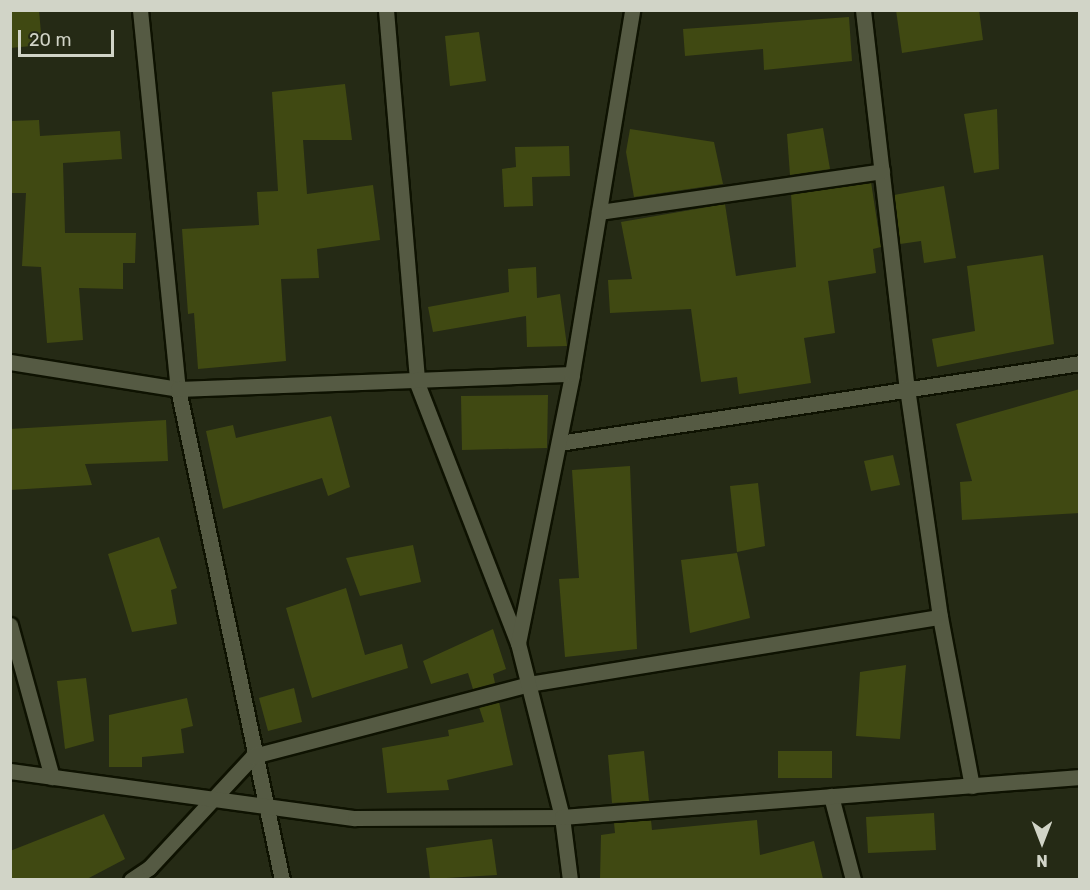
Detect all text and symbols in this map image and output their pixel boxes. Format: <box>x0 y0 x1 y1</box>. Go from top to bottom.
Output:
scale bar <box>21 18 117 56</box>
text: 20 m <box>29 29 71 51</box>
north arrow <box>1012 812 1072 872</box>
text: N <box>1036 851 1048 870</box>

